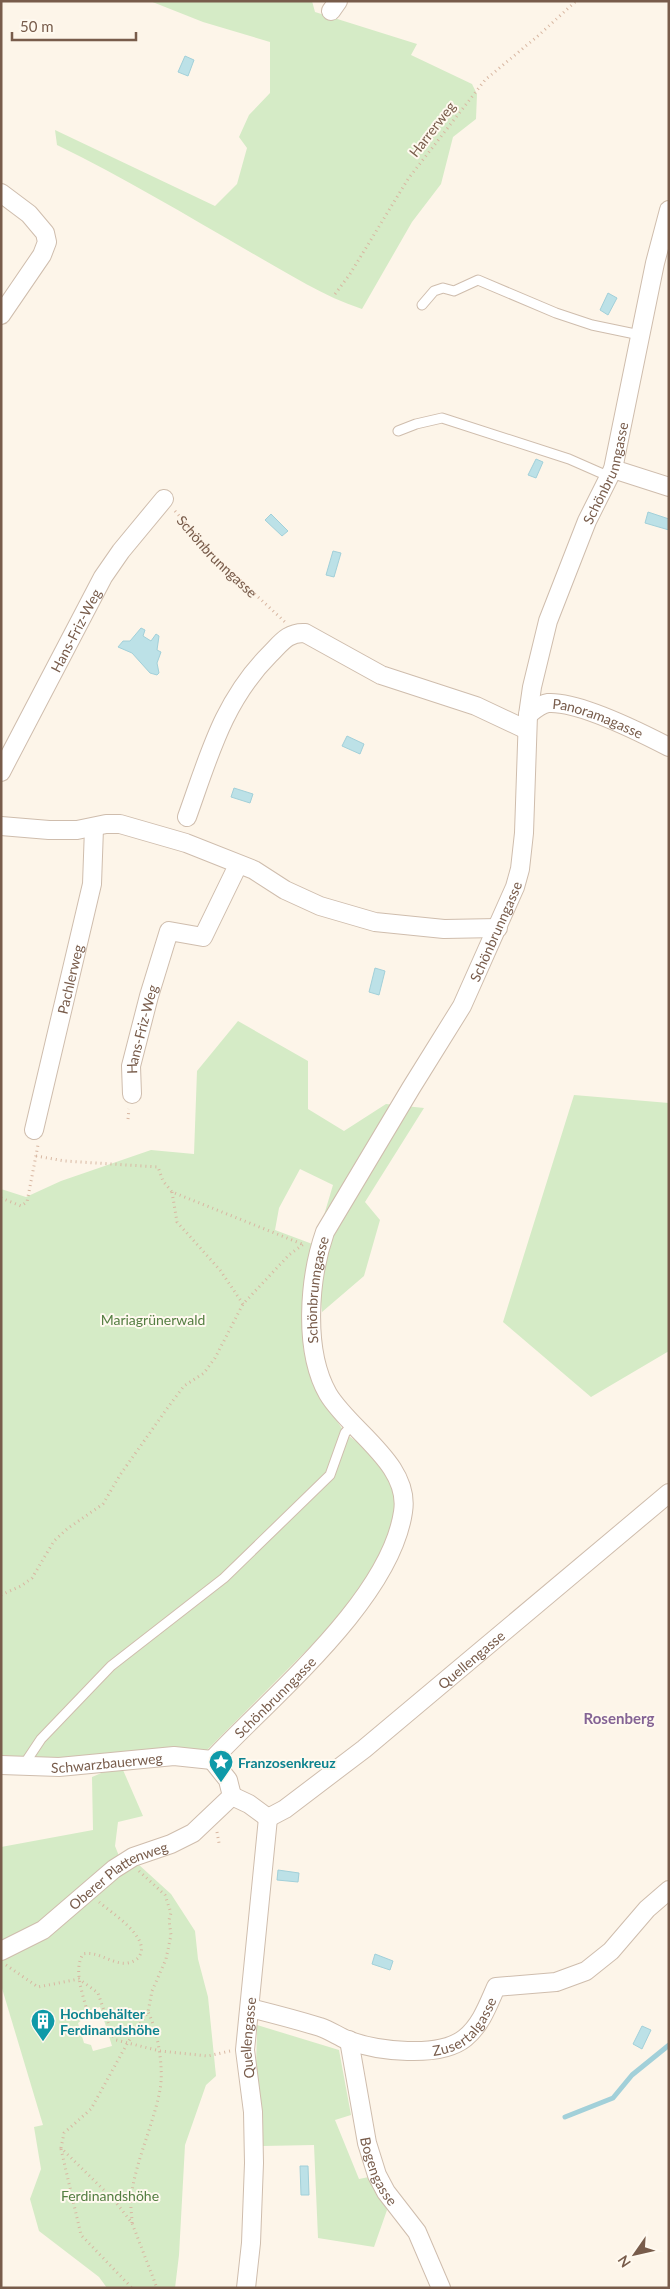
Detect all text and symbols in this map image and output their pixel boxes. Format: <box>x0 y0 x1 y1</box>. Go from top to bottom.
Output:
scale bar <box>12 10 136 42</box>
text: 50 m <box>20 17 54 35</box>
street label: Harrerweg <box>405 98 459 160</box>
street label: Schönbrunngasse <box>578 420 631 527</box>
street label: Schönbrunngasse <box>174 511 261 601</box>
street label: Hans-Friz-Weg <box>46 586 104 675</box>
street label: Panoramagasse <box>552 694 646 741</box>
street label: Schönbrunngasse <box>466 879 525 984</box>
street label: Pachlerweg <box>53 943 86 1016</box>
street label: Hans-Friz-Weg <box>122 982 161 1074</box>
street label: Schönbrunngasse <box>303 1234 332 1344</box>
park label: Mariagrünerwald <box>101 1311 205 1328</box>
street label: Quellengasse <box>434 1626 508 1692</box>
street label: Schönbrunngasse <box>230 1653 319 1741</box>
district label: Rosenberg <box>584 1709 654 1727</box>
street label: Schwarzbauerweg <box>51 1749 163 1776</box>
place icon: Franzosenkreuz <box>208 1749 234 1783</box>
place label: Franzosenkreuz <box>238 1754 336 1771</box>
street label: Oberer Plattenweg <box>65 1837 170 1913</box>
street label: Zusertalgasse <box>431 1994 499 2058</box>
street label: Quellengasse <box>236 1996 259 2080</box>
place label: Hochbehälter Ferdinandshöhe <box>60 2005 160 2038</box>
building icon: Hochbehälter Ferdinandshöhe <box>30 2008 56 2042</box>
street label: Bogengasse <box>358 2136 401 2208</box>
park label: Ferdinandshöhe <box>61 2187 159 2204</box>
north arrow <box>610 2229 660 2279</box>
text: N <box>614 2252 634 2271</box>

